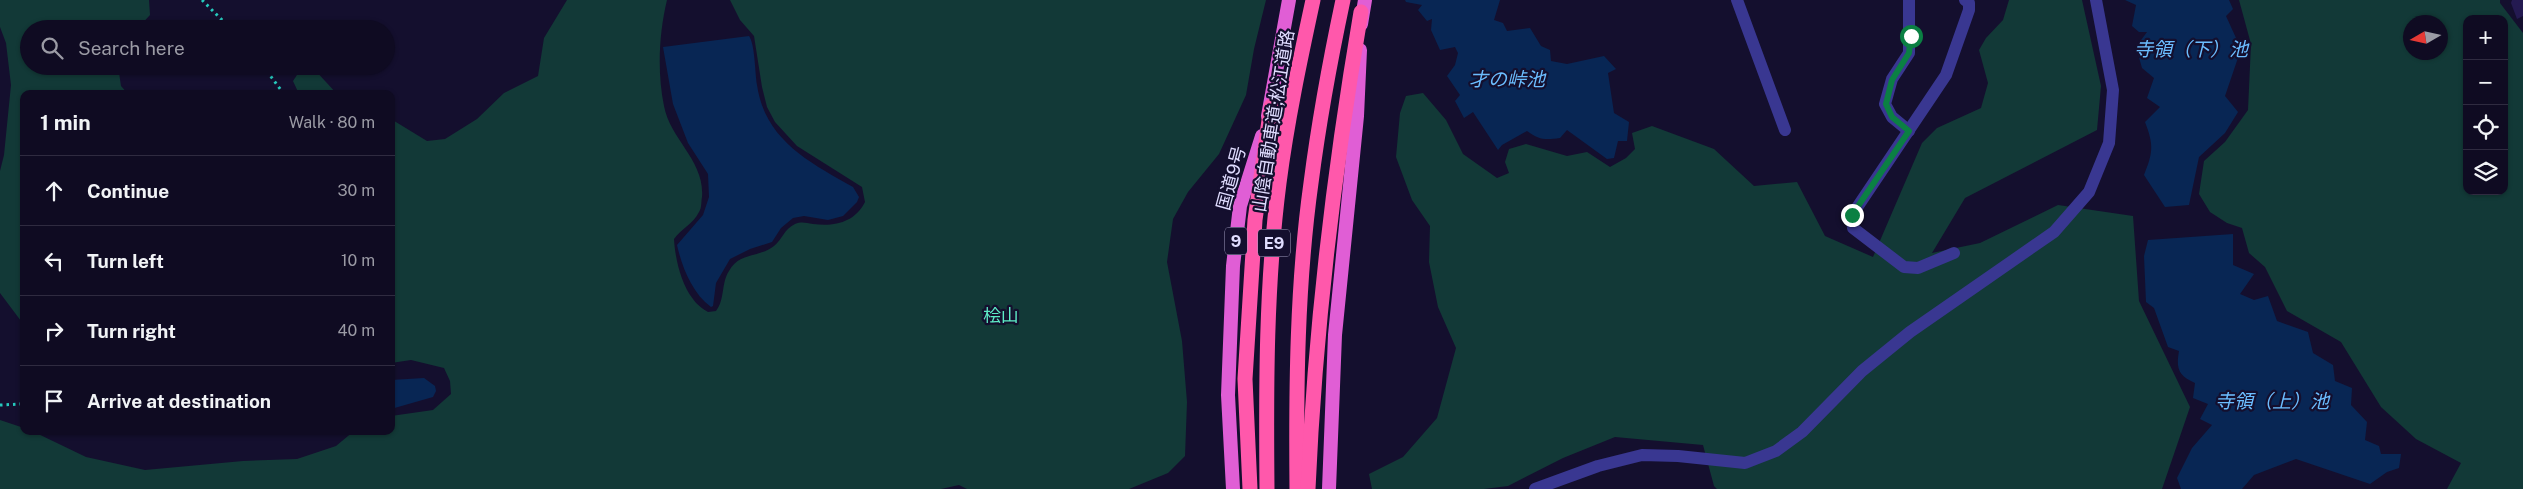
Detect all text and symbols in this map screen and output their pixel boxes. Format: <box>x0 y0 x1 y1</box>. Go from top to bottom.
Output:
north arrow <box>2403 15 2448 60</box>
map controls <box>2463 15 2508 195</box>
button: + <box>2463 15 2508 60</box>
search box <box>20 20 395 75</box>
route start <box>1900 25 1923 48</box>
street label: 山陰自動車道;松江道路 <box>1248 28 1298 214</box>
icon: search <box>38 34 66 62</box>
text: Search here <box>78 37 185 59</box>
water label: 寺領（下）池 <box>2134 38 2250 60</box>
button: − <box>2463 60 2508 105</box>
water label: 才の峠池 <box>1469 68 1547 90</box>
button: locate <box>2463 105 2508 150</box>
text: 1 min <box>40 110 91 135</box>
text: Walk · 80 m <box>289 113 375 132</box>
street label: 国道9号 <box>1212 144 1250 212</box>
button: layers <box>2463 150 2508 195</box>
icon: ahead <box>40 177 68 205</box>
text: Continue <box>87 180 169 202</box>
text: 30 m <box>338 181 375 200</box>
route end <box>1841 204 1864 227</box>
road number: 9 <box>1225 228 1247 255</box>
road number: E9 <box>1258 230 1290 256</box>
icon: left <box>40 247 68 275</box>
text: Turn left <box>87 250 164 272</box>
text: 10 m <box>341 251 375 270</box>
park label: 桧山 <box>983 305 1019 326</box>
icon: right <box>40 317 68 345</box>
text: Turn right <box>87 320 176 342</box>
text: 40 m <box>337 321 375 340</box>
icon: arrive <box>40 387 68 415</box>
text: Arrive at destination <box>87 390 271 412</box>
water label: 寺領（上）池 <box>2215 390 2331 412</box>

